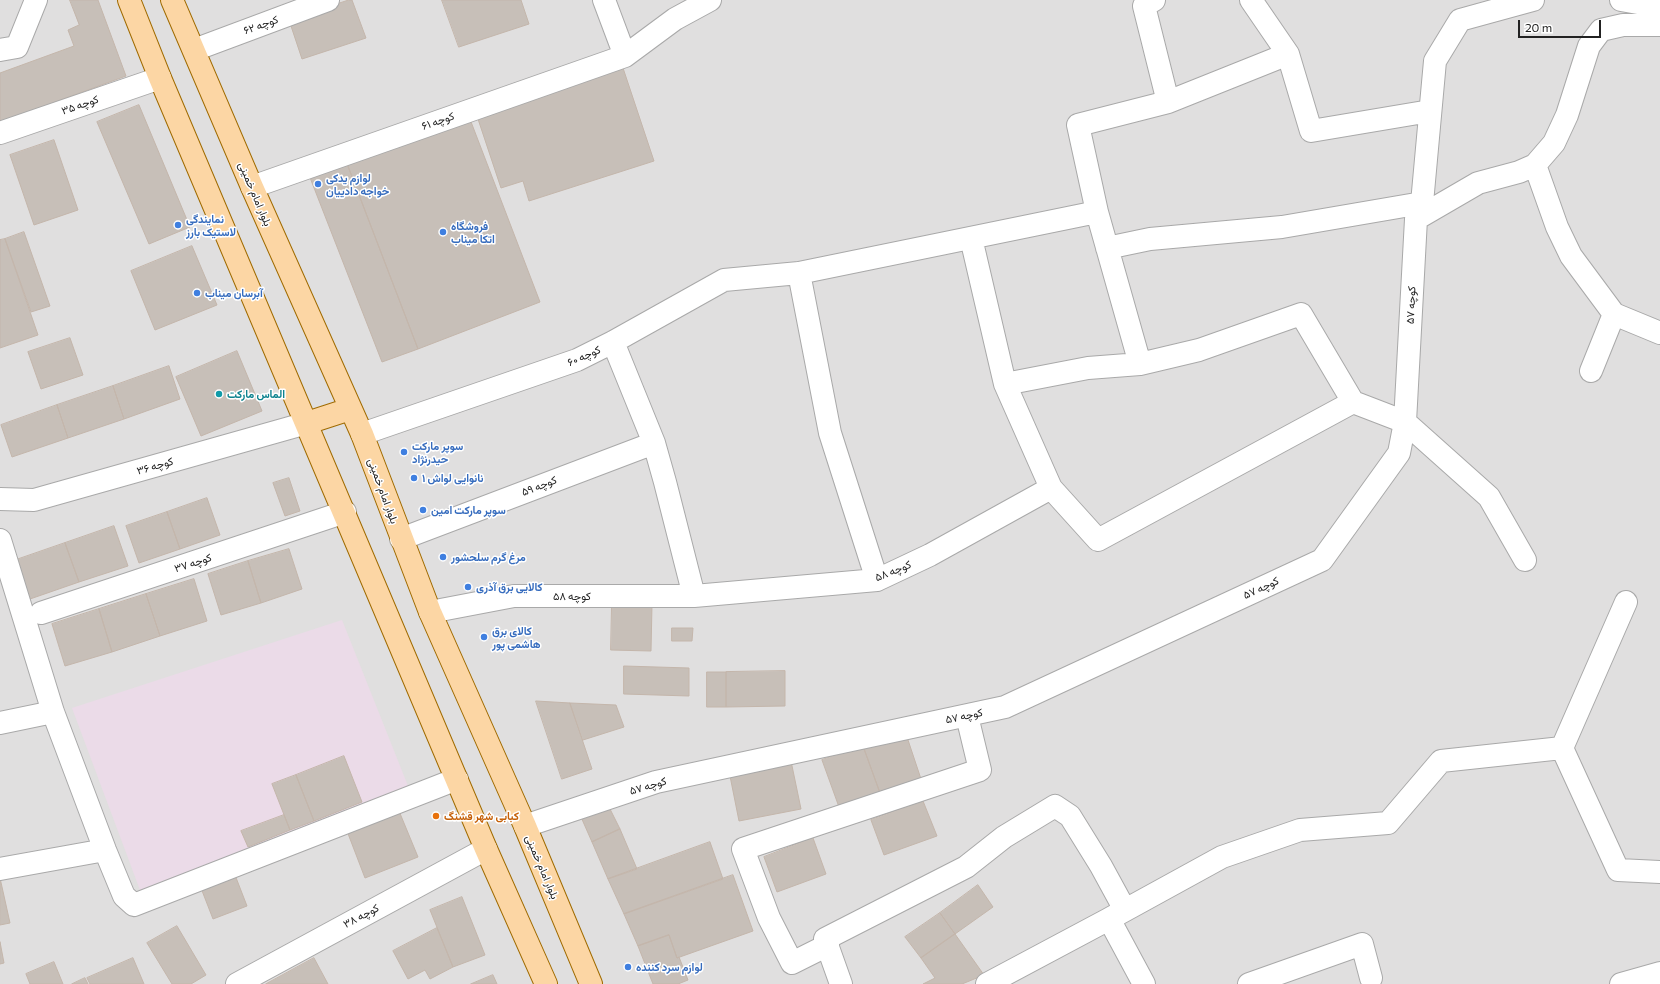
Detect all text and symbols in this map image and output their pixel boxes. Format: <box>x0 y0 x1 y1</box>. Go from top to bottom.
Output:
scale bar <box>1520 12 1603 38</box>
street label: کوچه ۶۲ <box>242 13 280 37</box>
text: 20 m <box>1525 20 1552 34</box>
street label: کوچه ۳۵ <box>60 92 100 118</box>
street label: کوچه ۶۱ <box>420 109 456 133</box>
street label: بلوار امام خمینی <box>236 160 274 228</box>
place label: لوازم یدکی خواجه دادییان <box>326 171 389 197</box>
marker: لوازم یدکی خواجه دادییان <box>313 179 323 189</box>
place label: نمایندگی لاستیک بارز <box>186 212 236 238</box>
place label: فروشگاه اتکا میناب <box>451 219 495 245</box>
marker: نمایندگی لاستیک بارز <box>173 220 183 230</box>
marker: فروشگاه اتکا میناب <box>438 227 448 237</box>
place label: آبرسان میناب <box>205 286 263 300</box>
street label: کوچه ۵۷ <box>1403 286 1419 324</box>
marker: آبرسان میناب <box>192 288 202 298</box>
street label: کوچه ۶۰ <box>565 343 603 369</box>
place label: الماس مارکت <box>227 387 285 401</box>
marker: الماس مارکت <box>214 389 224 399</box>
place label: سوپر مارکت حیدرنژاد <box>412 439 463 465</box>
marker: سوپر مارکت حیدرنژاد <box>399 447 409 457</box>
street label: کوچه ۳۶ <box>135 454 175 478</box>
street label: بلوار امام خمینی <box>365 457 401 525</box>
place label: نانوایی لواش ۱ <box>422 471 484 485</box>
marker: نانوایی لواش ۱ <box>409 473 419 483</box>
street label: کوچه ۵۹ <box>519 473 559 499</box>
place label: سوپر مارکت امین <box>431 503 506 517</box>
marker: سوپر مارکت امین <box>418 505 428 515</box>
place label: مرغ گرم سلحشور <box>451 550 526 564</box>
street label: کوچه ۳۷ <box>173 551 213 575</box>
marker: مرغ گرم سلحشور <box>438 552 448 562</box>
street label: کوچه ۵۸ <box>873 558 913 584</box>
street label: کوچه ۵۷ <box>1241 574 1281 602</box>
place label: کالایی برق آذری <box>476 580 542 594</box>
marker: کالایی برق آذری <box>463 582 473 592</box>
street label: کوچه ۵۸ <box>553 589 591 603</box>
place label: کالای برق هاشمی پور <box>492 624 540 650</box>
marker: کالای برق هاشمی پور <box>479 632 489 642</box>
street label: کوچه ۵۷ <box>944 706 984 726</box>
street label: کوچه ۵۷ <box>628 774 668 798</box>
place label: کبابی شهر قشنگ <box>444 809 519 823</box>
marker: کبابی شهر قشنگ <box>431 811 441 821</box>
street label: بلوار امام خمینی <box>523 833 561 901</box>
street label: کوچه ۳۸ <box>341 901 381 931</box>
place label: لوازم سرد کننده <box>636 960 703 974</box>
marker: لوازم سرد کننده <box>623 962 633 972</box>

